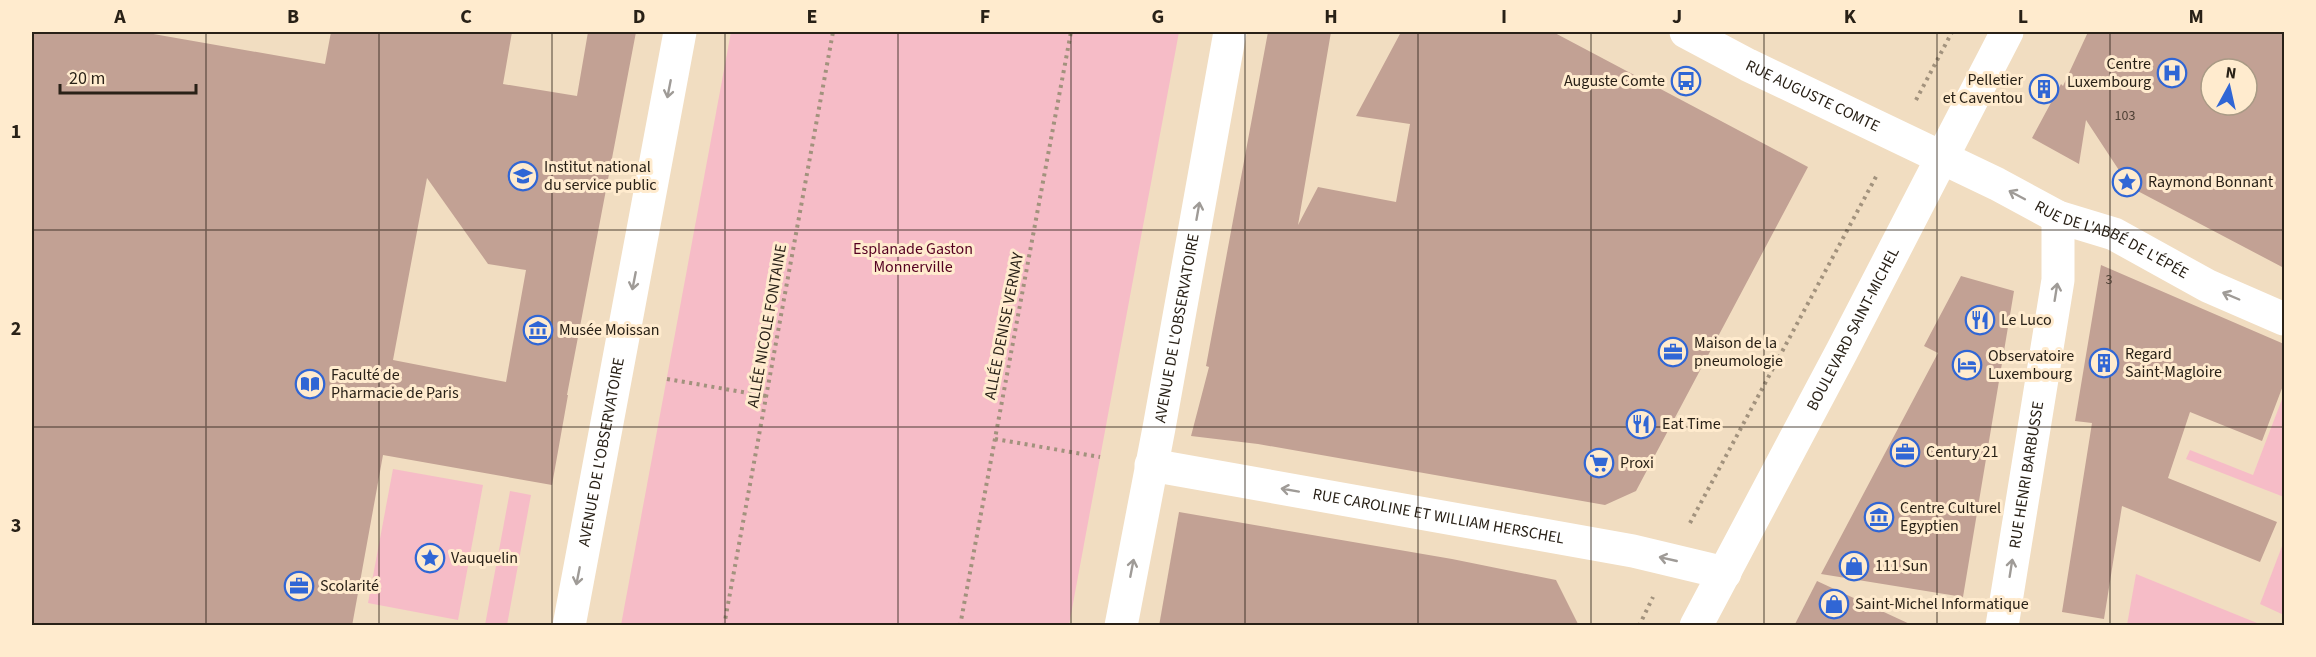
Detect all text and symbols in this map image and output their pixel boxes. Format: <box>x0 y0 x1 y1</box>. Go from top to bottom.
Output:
text: A <box>113 3 126 31</box>
text: B <box>287 3 299 31</box>
text: C <box>460 3 472 31</box>
text: D <box>633 3 645 31</box>
text: E <box>807 3 817 31</box>
text: F <box>980 3 990 31</box>
text: G <box>1152 3 1164 31</box>
text: H <box>1324 3 1338 31</box>
text: I <box>1501 3 1507 31</box>
text: J <box>1672 3 1682 31</box>
text: K <box>1844 3 1857 31</box>
text: L <box>2018 3 2028 31</box>
text: M <box>2188 3 2204 31</box>
place label: Centre Luxembourg <box>2067 53 2151 93</box>
street label: RUE AUGUSTE COMTE <box>1742 54 1884 137</box>
scale bar <box>60 57 196 95</box>
hospital icon: Centre Luxembourg <box>2156 57 2188 89</box>
north arrow <box>2199 57 2259 117</box>
text: N <box>2224 62 2238 85</box>
bus stop icon: Auguste Comte <box>1670 65 1702 97</box>
text: 20 m <box>69 66 105 91</box>
place label: Pelletier et Caventou <box>1943 69 2023 109</box>
place label: Auguste Comte <box>1564 70 1665 92</box>
building icon: Pelletier et Caventou <box>2028 73 2060 105</box>
one-way arrow <box>663 79 674 98</box>
house number: 103 <box>2115 106 2135 126</box>
text: 1 <box>11 118 21 146</box>
place label: Institut national du service public <box>544 156 657 196</box>
school or university icon: Institut national du service public <box>507 160 539 192</box>
place icon: Raymond Bonnant <box>2111 166 2143 198</box>
place label: Raymond Bonnant <box>2148 171 2274 193</box>
one-way arrow <box>2009 189 2026 201</box>
street label: RUE DE L'ABBÉ DE L'ÉPÉE <box>2031 195 2192 284</box>
one-way arrow <box>1193 202 1204 221</box>
street label: AVENUE DE L'OBSERVATOIRE <box>1149 232 1205 425</box>
park label: Esplanade Gaston Monnerville <box>853 238 973 278</box>
street label: ALLÉE NICOLE FONTAINE <box>742 242 792 410</box>
street label: BOULEVARD SAINT-MICHEL <box>1801 243 1905 414</box>
street label: ALLÉE DENISE VERNAY <box>979 250 1029 401</box>
one-way arrow <box>628 270 639 290</box>
house number: 3 <box>2106 270 2113 290</box>
one-way arrow <box>2050 283 2061 303</box>
one-way arrow <box>2222 290 2240 301</box>
restaurant icon: Le Luco <box>1964 304 1996 336</box>
place label: Le Luco <box>2001 309 2052 331</box>
museum icon: Musée Moissan <box>522 314 554 346</box>
text: 2 <box>11 315 21 343</box>
place label: Musée Moissan <box>559 319 660 341</box>
place label: Maison de la pneumologie <box>1694 332 1783 372</box>
office icon: Maison de la pneumologie <box>1657 336 1689 368</box>
place label: Regard Saint-Magloire <box>2125 343 2222 383</box>
place label: Observatoire Luxembourg <box>1988 345 2074 385</box>
building icon: Regard Saint-Magloire <box>2088 347 2120 379</box>
hotel icon: Observatoire Luxembourg <box>1951 349 1983 381</box>
street label: AVENUE DE L'OBSERVATOIRE <box>573 356 630 548</box>
place label: Faculté de Pharmacie de Paris <box>331 364 459 404</box>
library icon: Faculté de Pharmacie de Paris <box>294 368 326 400</box>
street label: RUE HENRI BARBUSSE <box>2004 400 2049 550</box>
restaurant icon: Eat Time <box>1625 408 1657 440</box>
place label: Eat Time <box>1662 413 1721 435</box>
office icon: Century 21 <box>1889 436 1921 468</box>
place label: Century 21 <box>1926 441 1999 463</box>
supermarket icon: Proxi <box>1583 447 1615 479</box>
place label: Proxi <box>1620 452 1654 474</box>
street label: RUE CAROLINE ET WILLIAM HERSCHEL <box>1311 483 1566 550</box>
one-way arrow <box>1281 484 1301 495</box>
place label: Centre Culturel Egyptien <box>1900 497 2001 537</box>
museum icon: Centre Culturel Egyptien <box>1863 501 1895 533</box>
text: 3 <box>11 512 21 540</box>
place icon: Vauquelin <box>414 542 446 574</box>
place label: Vauquelin <box>451 547 518 569</box>
shop icon: 111 Sun <box>1838 550 1870 582</box>
one-way arrow <box>1659 552 1678 564</box>
place label: 111 Sun <box>1875 555 1928 577</box>
one-way arrow <box>2006 558 2017 578</box>
one-way arrow <box>1127 559 1138 578</box>
one-way arrow <box>572 565 583 585</box>
office icon: Scolarité <box>283 570 315 602</box>
place label: Scolarité <box>320 575 379 597</box>
shop icon: Saint-Michel Informatique <box>1818 588 1850 620</box>
place label: Saint-Michel Informatique <box>1855 593 2029 615</box>

